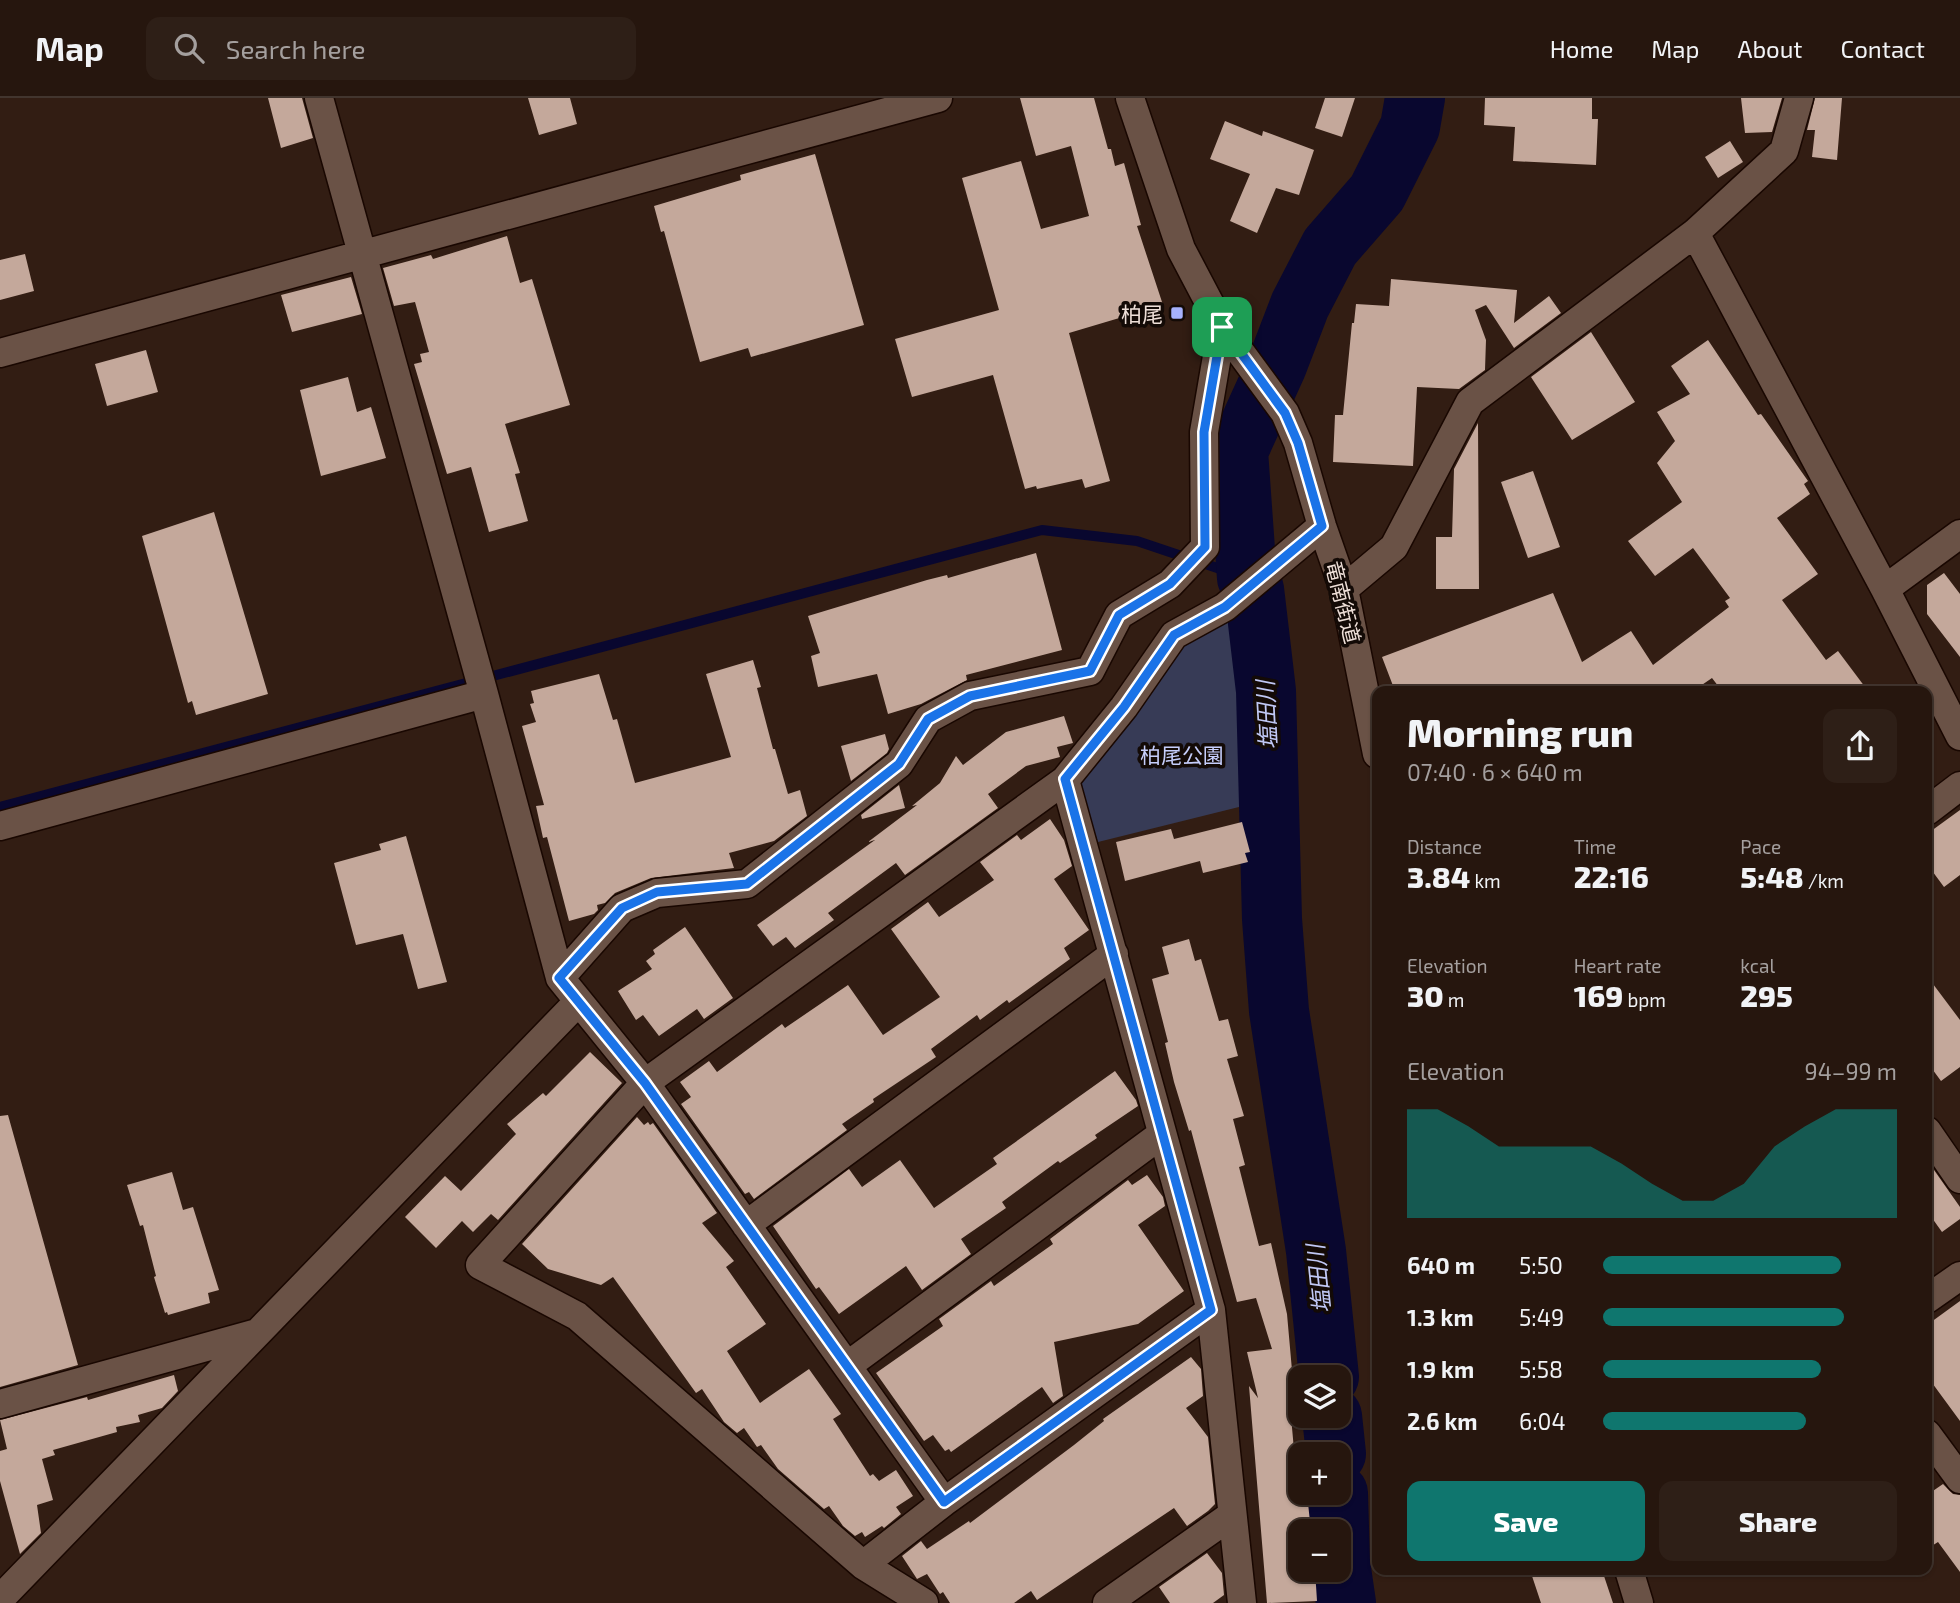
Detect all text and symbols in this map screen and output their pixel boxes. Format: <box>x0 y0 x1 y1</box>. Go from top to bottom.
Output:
search box <box>146 17 636 80</box>
text: Map <box>35 28 104 68</box>
icon: search <box>170 29 208 67</box>
text: Search here <box>226 33 365 64</box>
text: Home <box>1550 34 1613 63</box>
text: Map <box>1651 34 1699 63</box>
text: About <box>1737 34 1803 63</box>
text: Contact <box>1841 34 1925 63</box>
pin <box>1192 297 1252 357</box>
place label: 柏尾 <box>1121 301 1163 326</box>
marker: 柏尾 <box>1169 305 1185 321</box>
icon: arrive <box>1203 308 1241 346</box>
street label: 竜南街道 <box>1322 558 1366 646</box>
water label: 塩田川 <box>1250 677 1282 750</box>
text: Morning run <box>1407 709 1633 755</box>
button: share <box>1823 709 1897 783</box>
park label: 柏尾公園 <box>1140 742 1224 767</box>
text: 07:40 · 6 × 640 m <box>1407 758 1583 786</box>
text: Distance <box>1407 835 1482 858</box>
text: Time <box>1574 835 1616 858</box>
text: Pace <box>1740 835 1781 858</box>
text: 3.84 <box>1407 858 1470 894</box>
text: 22:16 <box>1574 858 1649 894</box>
text: 5:48 <box>1740 858 1804 894</box>
text: km <box>1470 869 1501 892</box>
text: /km <box>1804 869 1844 892</box>
text: Elevation <box>1407 954 1488 977</box>
text: Heart rate <box>1574 954 1662 977</box>
text: kcal <box>1740 954 1775 977</box>
text: 30 <box>1407 977 1444 1013</box>
text: 169 <box>1574 977 1623 1013</box>
text: 295 <box>1740 977 1793 1013</box>
text: m <box>1444 988 1464 1011</box>
text: bpm <box>1623 988 1666 1011</box>
text: Elevation <box>1407 1057 1505 1085</box>
text: 94–99 m <box>1804 1057 1897 1085</box>
water label: 塩田川 <box>1300 1240 1336 1315</box>
text: 640 m <box>1407 1251 1475 1279</box>
text: 5:50 <box>1519 1251 1563 1279</box>
text: 1.3 km <box>1407 1303 1474 1331</box>
text: 5:49 <box>1519 1303 1564 1331</box>
text: 1.9 km <box>1407 1355 1474 1383</box>
text: 5:58 <box>1519 1355 1563 1383</box>
map controls <box>1288 1365 1351 1582</box>
button: layers <box>1288 1365 1351 1428</box>
text: 2.6 km <box>1407 1407 1478 1435</box>
text: 6:04 <box>1519 1407 1566 1435</box>
button: + <box>1288 1442 1351 1505</box>
button: Save <box>1407 1481 1645 1561</box>
button: Share <box>1659 1481 1897 1561</box>
button: − <box>1288 1519 1351 1582</box>

